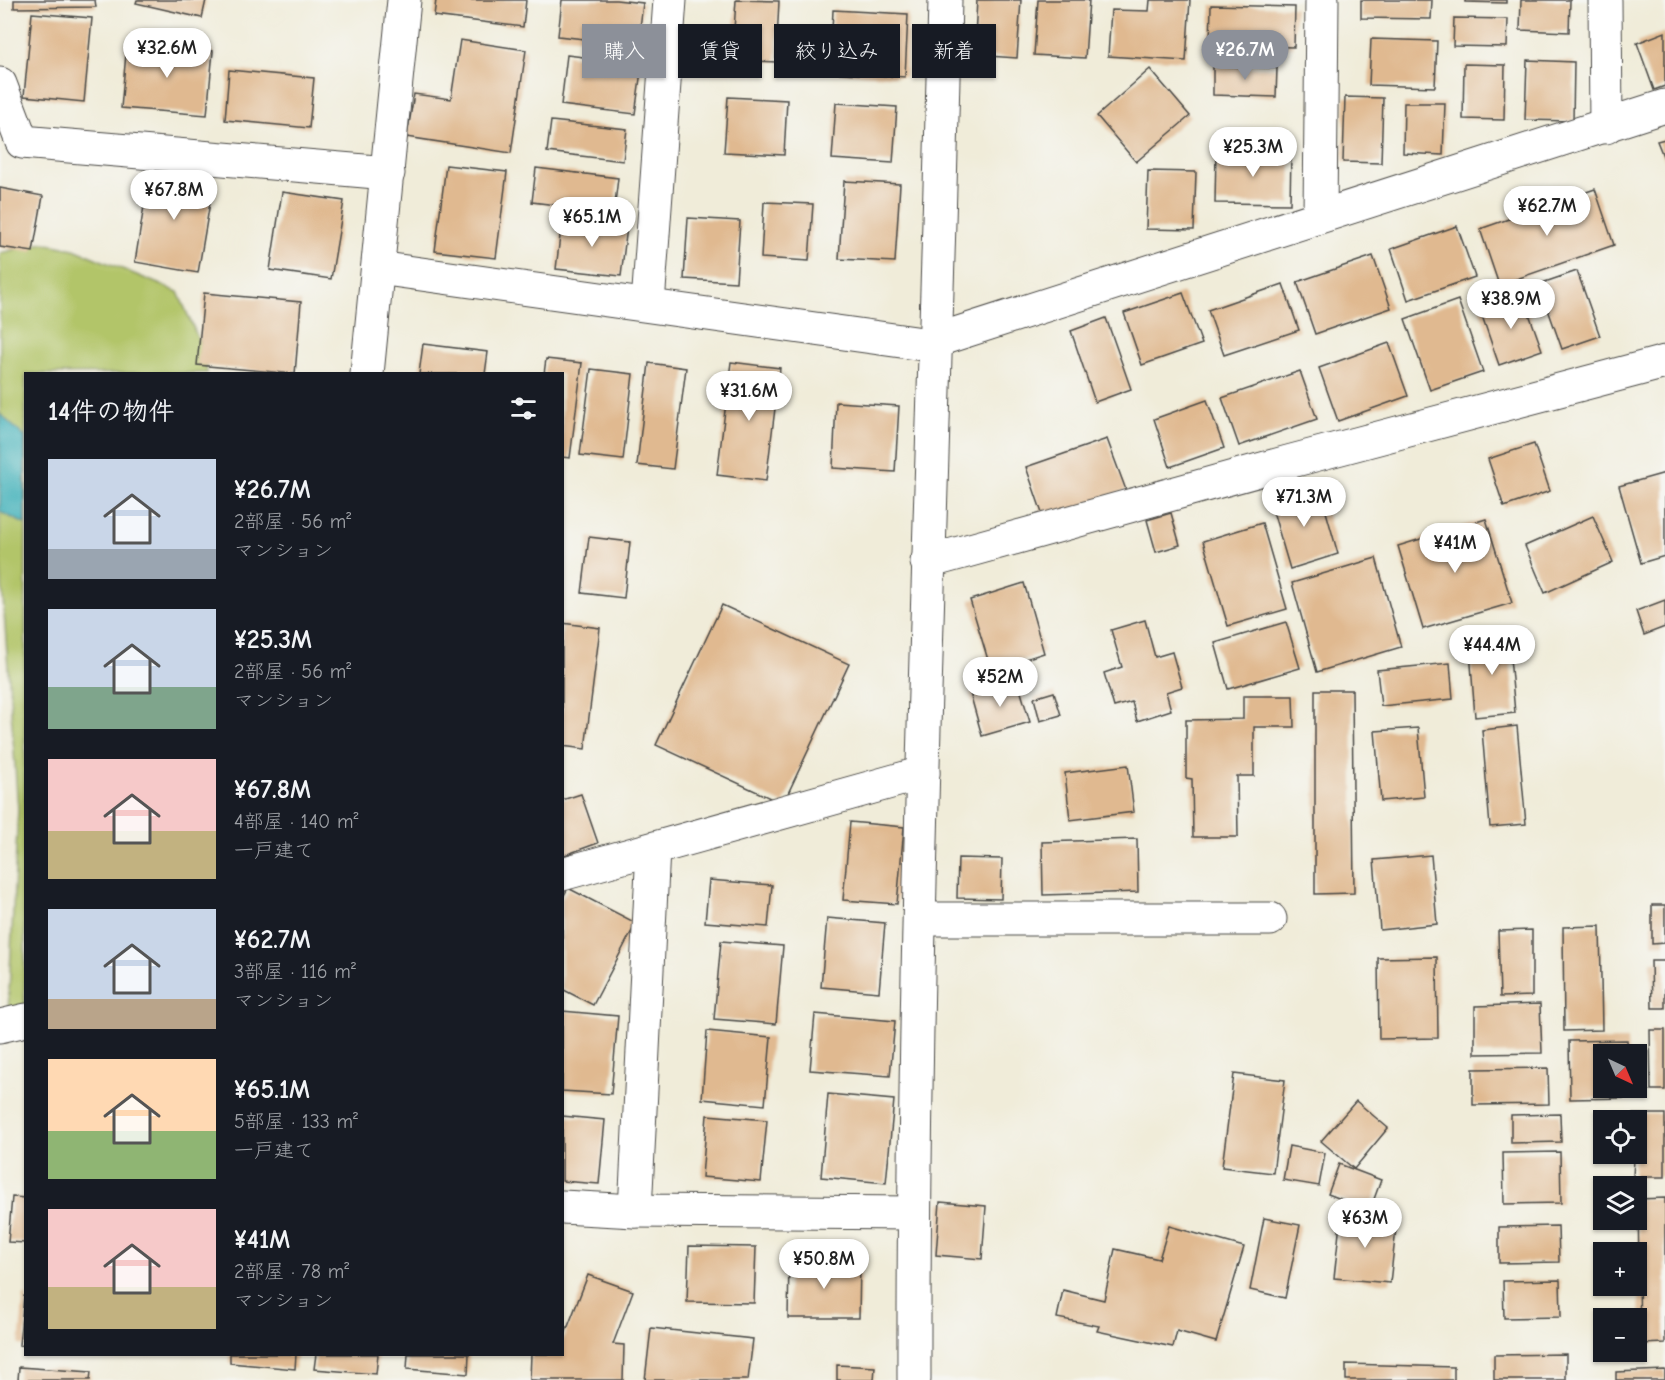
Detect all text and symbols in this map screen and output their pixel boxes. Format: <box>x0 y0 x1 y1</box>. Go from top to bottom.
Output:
chip: 購入 <box>582 24 666 78</box>
chip: 賃貸 <box>678 24 762 78</box>
chip: 絞り込み <box>774 24 900 78</box>
chip: 新着 <box>912 24 996 78</box>
pin: ¥32.6M <box>118 28 216 79</box>
pin: ¥26.7M <box>1196 30 1294 81</box>
text: ¥32.6M <box>137 36 197 59</box>
text: ¥26.7M <box>1216 38 1275 61</box>
pin: ¥25.3M <box>1204 127 1302 178</box>
text: ¥25.3M <box>1223 135 1283 158</box>
pin: ¥67.8M <box>125 170 223 221</box>
text: ¥67.8M <box>144 178 204 201</box>
pin: ¥62.7M <box>1498 186 1596 237</box>
text: ¥62.7M <box>1518 194 1577 217</box>
pin: ¥65.1M <box>543 197 641 248</box>
text: ¥65.1M <box>563 205 621 228</box>
pin: ¥38.9M <box>1462 279 1560 330</box>
text: ¥38.9M <box>1481 287 1541 310</box>
pin: ¥31.6M <box>700 371 798 422</box>
text: ¥31.6M <box>720 379 778 402</box>
icon: filters <box>507 392 540 425</box>
text: 14件の物件 <box>48 397 174 427</box>
text: ¥26.7M <box>234 475 311 505</box>
pin: ¥71.3M <box>1255 477 1353 528</box>
icon: home <box>96 483 168 555</box>
text: ¥71.3M <box>1276 485 1332 508</box>
text: 2部屋 · 56 m² <box>234 510 351 533</box>
pin: ¥41M <box>1419 523 1491 574</box>
text: ¥41M <box>1433 531 1477 554</box>
text: マンション <box>234 539 333 562</box>
text: ¥25.3M <box>234 625 312 655</box>
pin: ¥44.4M <box>1443 625 1541 676</box>
icon: home <box>96 633 168 705</box>
text: ¥44.4M <box>1463 633 1521 656</box>
pin: ¥52M <box>964 657 1036 708</box>
text: 2部屋 · 56 m² <box>234 660 351 683</box>
text: ¥52M <box>977 665 1023 688</box>
text: マンション <box>234 689 333 712</box>
text: ¥67.8M <box>234 775 311 805</box>
icon: home <box>96 783 168 855</box>
text: 4部屋 · 140 m² <box>234 810 359 833</box>
text: 一戸建て <box>234 839 314 862</box>
text: ¥62.7M <box>234 925 311 955</box>
icon: home <box>96 933 168 1005</box>
text: 3部屋 · 116 m² <box>234 960 356 983</box>
text: マンション <box>234 989 333 1012</box>
north arrow <box>1593 1044 1647 1098</box>
map controls <box>1593 1044 1647 1362</box>
text: ¥65.1M <box>234 1075 310 1105</box>
icon: home <box>96 1083 168 1155</box>
text: 5部屋 · 133 m² <box>234 1110 358 1133</box>
button: locate <box>1593 1110 1647 1164</box>
text: 一戸建て <box>234 1139 314 1162</box>
button: layers <box>1593 1176 1647 1230</box>
pin: ¥63M <box>1329 1198 1401 1249</box>
text: ¥63M <box>1342 1206 1388 1229</box>
text: ¥41M <box>234 1225 290 1255</box>
icon: home <box>96 1233 168 1305</box>
pin: ¥50.8M <box>775 1239 873 1290</box>
button: + <box>1593 1242 1647 1296</box>
text: ¥50.8M <box>793 1247 855 1270</box>
text: 2部屋 · 78 m² <box>234 1260 349 1283</box>
text: マンション <box>234 1289 333 1312</box>
button: − <box>1593 1308 1647 1362</box>

